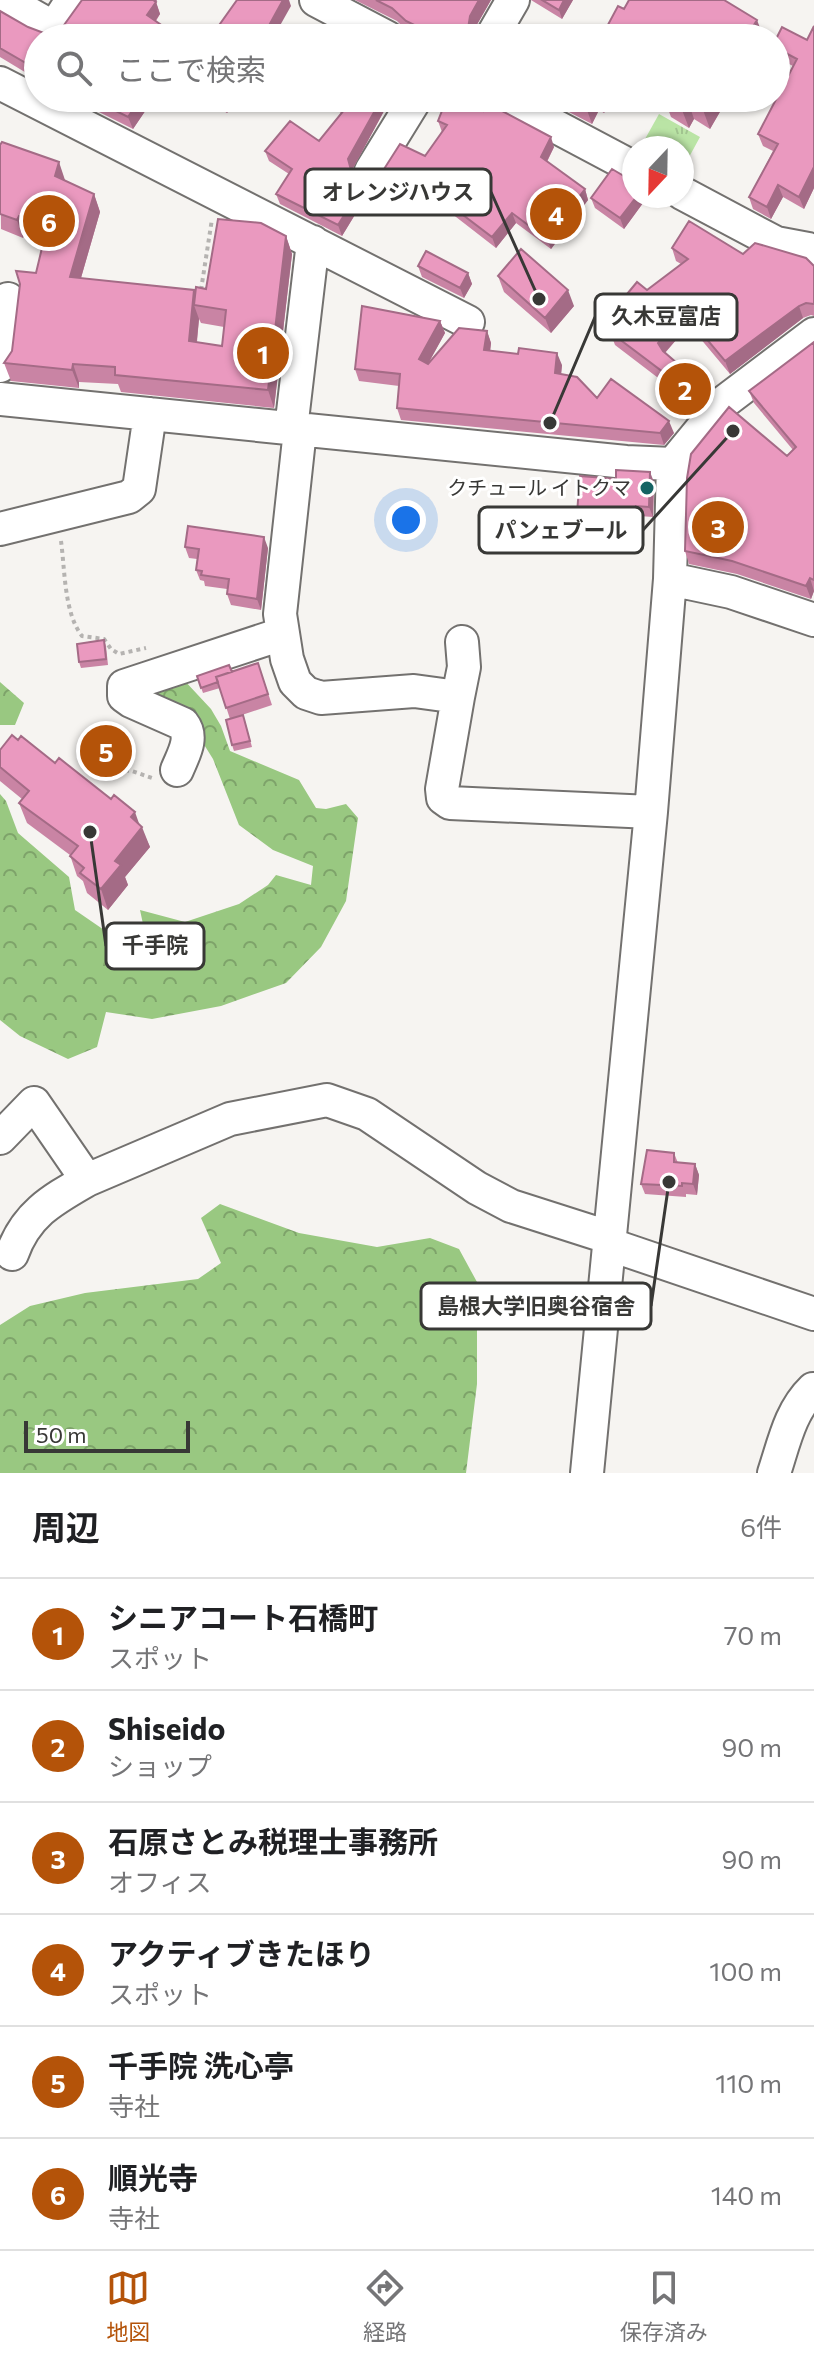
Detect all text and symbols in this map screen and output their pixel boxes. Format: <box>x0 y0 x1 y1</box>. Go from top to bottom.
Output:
search box <box>24 24 790 112</box>
icon: search <box>52 46 96 90</box>
text: ここで検索 <box>116 50 266 87</box>
north arrow <box>622 136 694 208</box>
callout: オレンジハウス <box>305 169 491 215</box>
text: オレンジハウス <box>322 178 474 205</box>
pin: 4 <box>530 184 582 244</box>
pin: 6 <box>23 191 75 251</box>
callout: 久木豆富店 <box>595 294 737 340</box>
text: 久木豆富店 <box>611 302 721 329</box>
pin: 1 <box>237 323 289 383</box>
pin: 2 <box>659 359 711 419</box>
place label: クチュール イトクマ <box>447 475 631 499</box>
marker: クチュール イトクマ <box>638 479 656 497</box>
pin: 3 <box>692 497 744 557</box>
your location <box>386 500 426 540</box>
callout: パンェブール <box>479 507 643 553</box>
text: パンェブール <box>494 516 628 543</box>
pin: 5 <box>80 721 132 781</box>
callout: 千手院 <box>106 923 204 969</box>
text: 千手院 <box>122 931 188 958</box>
callout: 島根大学旧奥谷宿舎 <box>421 1283 651 1329</box>
text: 島根大学旧奥谷宿舎 <box>437 1292 635 1319</box>
scale bar <box>24 1417 190 1453</box>
text: 50 m <box>36 1421 86 1448</box>
text: 周辺 <box>32 1505 100 1547</box>
text: 6件 <box>740 1511 782 1542</box>
text: シニアコート石橋町 <box>108 1598 378 1635</box>
text: 1 <box>52 1619 64 1650</box>
text: 70 m <box>724 1619 782 1650</box>
text: スポット <box>108 1642 212 1673</box>
text: Shiseido <box>108 1709 225 1746</box>
text: 2 <box>51 1731 65 1762</box>
text: 90 m <box>722 1731 782 1762</box>
text: ショップ <box>108 1750 212 1781</box>
text: 石原さとみ税理士事務所 <box>108 1822 438 1859</box>
text: 3 <box>50 1843 66 1874</box>
text: 90 m <box>722 1843 782 1874</box>
text: オフィス <box>108 1866 211 1897</box>
text: アクティブきたほり <box>108 1934 375 1971</box>
text: 4 <box>50 1955 66 1986</box>
text: 100 m <box>709 1955 782 1986</box>
text: スポット <box>108 1978 212 2009</box>
text: 千手院 洗心亭 <box>108 2046 294 2083</box>
text: 5 <box>50 2067 66 2098</box>
text: 110 m <box>715 2067 782 2098</box>
text: 寺社 <box>108 2090 160 2121</box>
text: 順光寺 <box>108 2158 198 2195</box>
text: 6 <box>50 2179 66 2210</box>
text: 140 m <box>711 2179 782 2210</box>
text: 寺社 <box>108 2202 160 2233</box>
tab: 地図 <box>106 2266 150 2346</box>
tab: 経路 <box>363 2266 407 2346</box>
tab: 保存済み <box>620 2266 708 2346</box>

